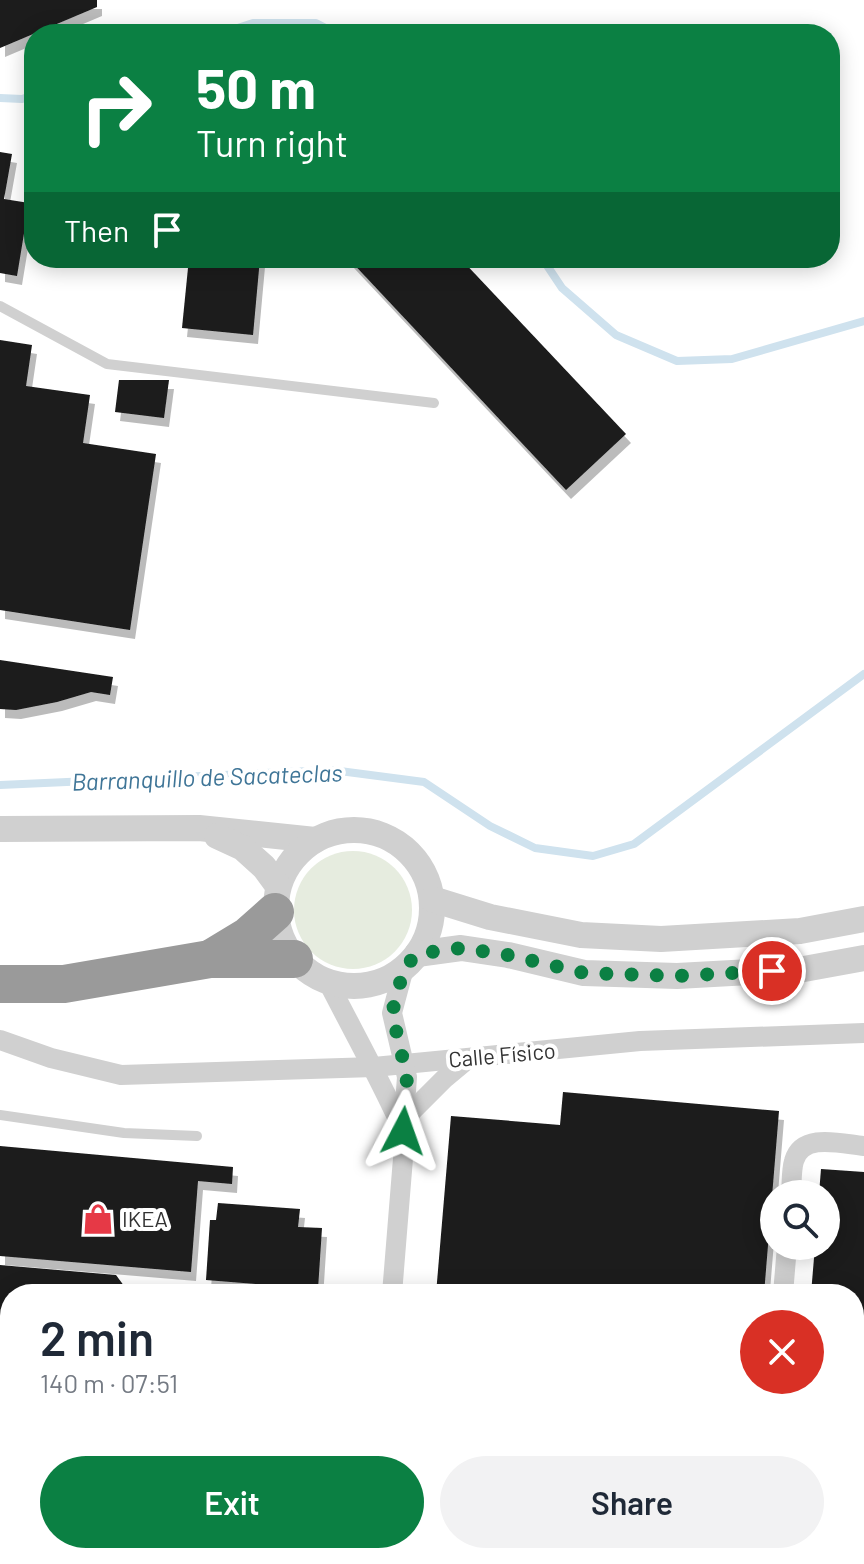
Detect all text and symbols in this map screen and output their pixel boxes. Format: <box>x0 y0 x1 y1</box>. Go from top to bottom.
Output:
text: 50 m <box>196 53 316 120</box>
icon: right <box>64 56 168 160</box>
text: Turn right <box>196 121 348 164</box>
icon: arrive <box>145 208 189 252</box>
text: Then <box>64 212 129 248</box>
water label: Barranquillo de Sacateclas <box>71 757 343 796</box>
pin <box>738 937 806 1005</box>
icon: arrive <box>750 949 794 993</box>
street label: Calle Físico <box>447 1036 557 1072</box>
position arrow <box>361 1089 445 1173</box>
map controls <box>760 1180 840 1260</box>
button: search <box>760 1180 840 1260</box>
shop icon: IKEA <box>81 1202 115 1236</box>
place label: IKEA <box>122 1205 168 1231</box>
text: 2 min <box>40 1308 154 1366</box>
button: close <box>740 1310 824 1394</box>
text: 140 m · 07:51 <box>40 1367 178 1398</box>
button: Exit <box>40 1456 424 1548</box>
button: Share <box>440 1456 824 1548</box>

